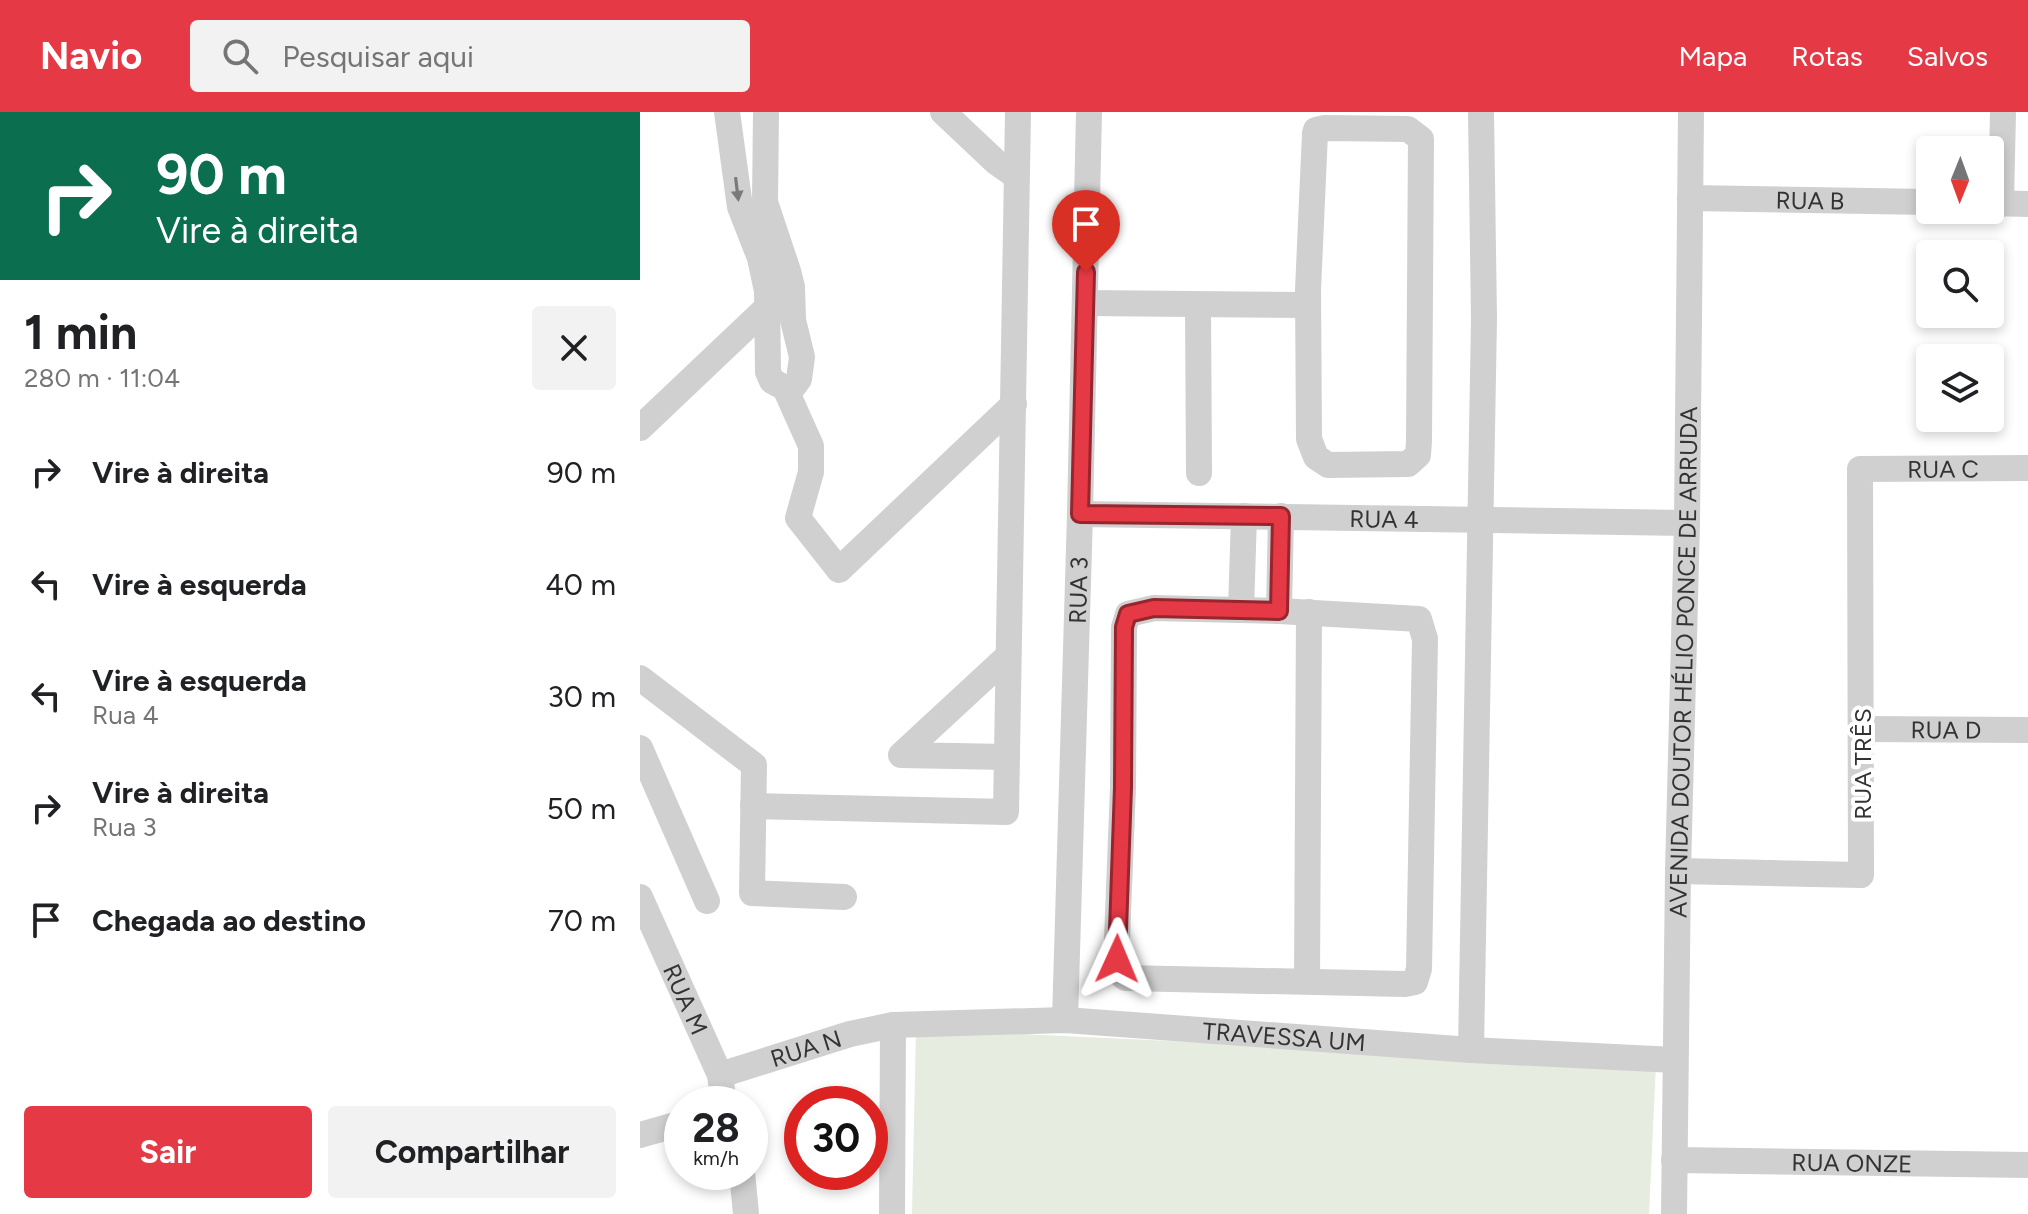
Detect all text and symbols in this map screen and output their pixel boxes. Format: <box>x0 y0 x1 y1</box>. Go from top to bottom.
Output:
search box <box>190 20 750 92</box>
text: Navio <box>40 33 142 79</box>
icon: search <box>218 34 262 78</box>
text: Pesquisar aqui <box>282 38 474 75</box>
text: Mapa <box>1678 39 1747 73</box>
text: Rotas <box>1791 39 1863 73</box>
text: Salvos <box>1907 39 1988 73</box>
north arrow <box>1916 136 2004 224</box>
map controls <box>1916 136 2004 432</box>
text: 90 m <box>156 141 287 208</box>
icon: right <box>24 144 128 248</box>
one-way arrow <box>731 177 744 202</box>
street label: RUA B <box>1775 185 1845 215</box>
pin <box>1052 190 1120 272</box>
icon: arrive <box>1064 202 1108 246</box>
text: Vire à direita <box>156 209 359 252</box>
button: search <box>1916 240 2004 328</box>
text: 1 min <box>24 303 137 361</box>
button: close <box>532 306 616 390</box>
button: layers <box>1916 344 2004 432</box>
text: 280 m · 11:04 <box>24 362 180 394</box>
street label: AVENIDA DOUTOR HÉLIO PONCE DE ARRUDA <box>1663 405 1703 918</box>
icon: right <box>24 450 68 494</box>
text: Vire à direita <box>92 454 269 491</box>
text: 90 m <box>547 454 616 491</box>
street label: RUA C <box>1907 454 1979 483</box>
street label: RUA 4 <box>1349 503 1419 534</box>
street label: RUA 3 <box>1062 556 1093 624</box>
icon: left <box>24 562 68 606</box>
text: Vire à esquerda <box>92 566 307 603</box>
text: 40 m <box>545 566 616 603</box>
text: Vire à esquerda <box>92 662 307 699</box>
icon: left <box>24 674 68 718</box>
text: 30 m <box>548 678 616 715</box>
text: Rua 4 <box>92 699 159 731</box>
street label: RUA TRÊS <box>1848 708 1877 820</box>
street label: RUA D <box>1911 715 1981 744</box>
text: Vire à direita <box>92 774 269 811</box>
icon: right <box>24 786 68 830</box>
text: 50 m <box>547 790 616 827</box>
text: Rua 3 <box>92 811 157 843</box>
icon: arrive <box>24 898 68 942</box>
text: Chegada ao destino <box>92 902 366 939</box>
text: 70 m <box>548 902 616 939</box>
position arrow <box>1075 917 1159 1001</box>
street label: RUA M <box>657 959 714 1039</box>
street label: TRAVESSA UM <box>1202 1016 1367 1057</box>
street label: RUA N <box>767 1023 845 1073</box>
speed limit sign: 30 <box>784 1086 888 1190</box>
text: 28 <box>692 1104 740 1152</box>
button: Sair <box>24 1106 312 1198</box>
button: Compartilhar <box>328 1106 616 1198</box>
text: km/h <box>693 1146 739 1170</box>
street label: RUA ONZE <box>1791 1147 1913 1178</box>

